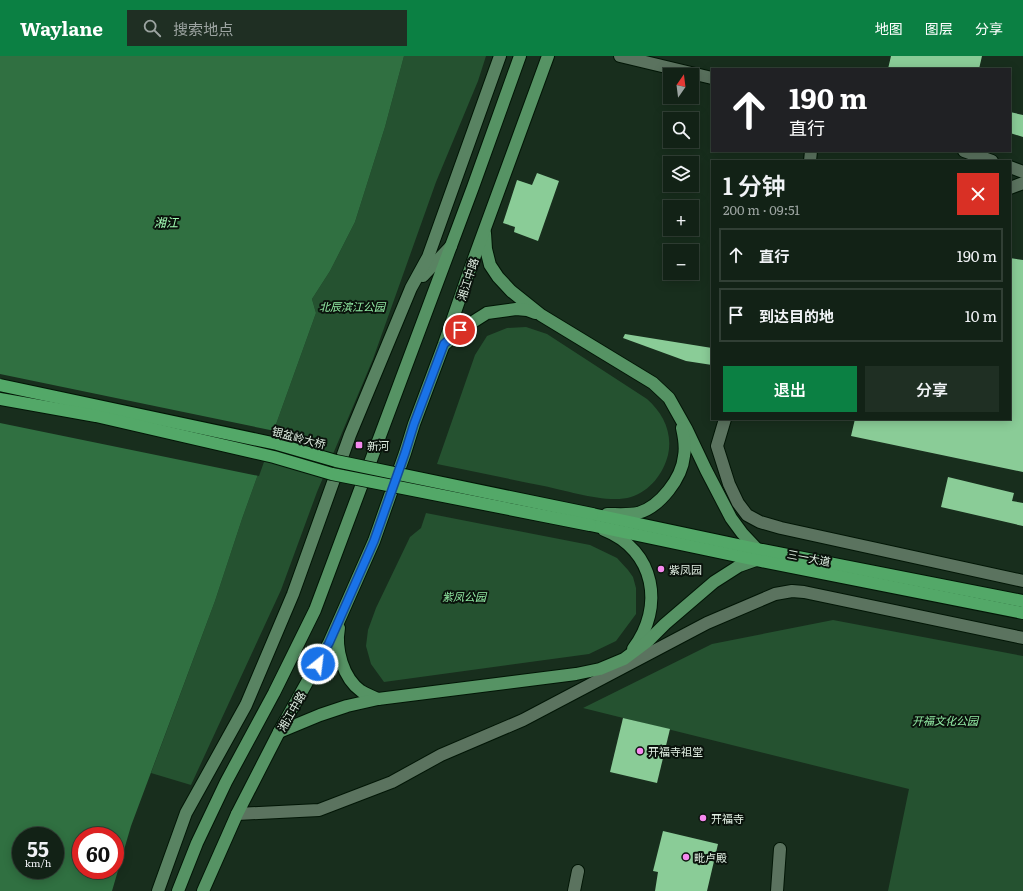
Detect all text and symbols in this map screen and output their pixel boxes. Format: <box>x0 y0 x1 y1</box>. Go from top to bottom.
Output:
search box <box>127 10 407 46</box>
text: Waylane <box>20 14 103 42</box>
icon: search <box>141 17 163 39</box>
text: 搜索地点 <box>173 17 233 40</box>
text: 地图 <box>875 18 903 38</box>
text: 图层 <box>925 18 953 38</box>
text: 分享 <box>975 18 1003 38</box>
north arrow <box>663 68 699 104</box>
map controls <box>663 68 699 280</box>
text: 190 m <box>789 76 867 118</box>
icon: ahead <box>723 84 775 136</box>
button: search <box>663 112 699 148</box>
text: 直行 <box>789 114 825 141</box>
button: layers <box>663 156 699 192</box>
text: 1 分钟 <box>723 167 786 202</box>
button: close <box>957 173 999 215</box>
button: + <box>663 200 699 236</box>
text: 200 m · 09:51 <box>723 200 800 219</box>
water label: 湘江 <box>154 213 180 231</box>
button: − <box>663 244 699 280</box>
icon: ahead <box>725 244 747 266</box>
text: 直行 <box>759 244 789 267</box>
text: 190 m <box>957 244 997 267</box>
street label: 湘江中路 <box>453 256 481 302</box>
park label: 北辰滨江公园 <box>319 298 387 314</box>
icon: arrive <box>725 304 747 326</box>
text: 到达目的地 <box>759 304 834 327</box>
text: 10 m <box>965 304 997 327</box>
pin <box>443 313 477 347</box>
icon: arrive <box>449 319 471 341</box>
button: 退出 <box>723 366 857 412</box>
button: 分享 <box>865 366 999 412</box>
street label: 银盆岭大桥 <box>270 422 328 452</box>
place label: 新河 <box>367 437 389 453</box>
marker: 新河 <box>354 440 364 450</box>
street label: 三一大道 <box>786 545 832 569</box>
place label: 紫凤园 <box>669 561 702 577</box>
marker: 紫凤园 <box>656 564 666 574</box>
park label: 紫凤公园 <box>442 588 488 604</box>
position arrow <box>297 643 339 685</box>
street label: 湘江中路 <box>273 688 309 734</box>
park label: 开福文化公园 <box>912 712 980 728</box>
place label: 开福寺祖堂 <box>648 743 703 759</box>
marker: 开福寺祖堂 <box>635 746 645 756</box>
place label: 开福寺 <box>711 810 744 826</box>
marker: 开福寺 <box>698 813 708 823</box>
speed limit sign: 60 <box>72 827 124 879</box>
text: 55 <box>27 833 49 863</box>
place label: 毗卢殿 <box>694 849 727 865</box>
marker: 毗卢殿 <box>681 852 691 862</box>
text: km/h <box>25 855 51 870</box>

